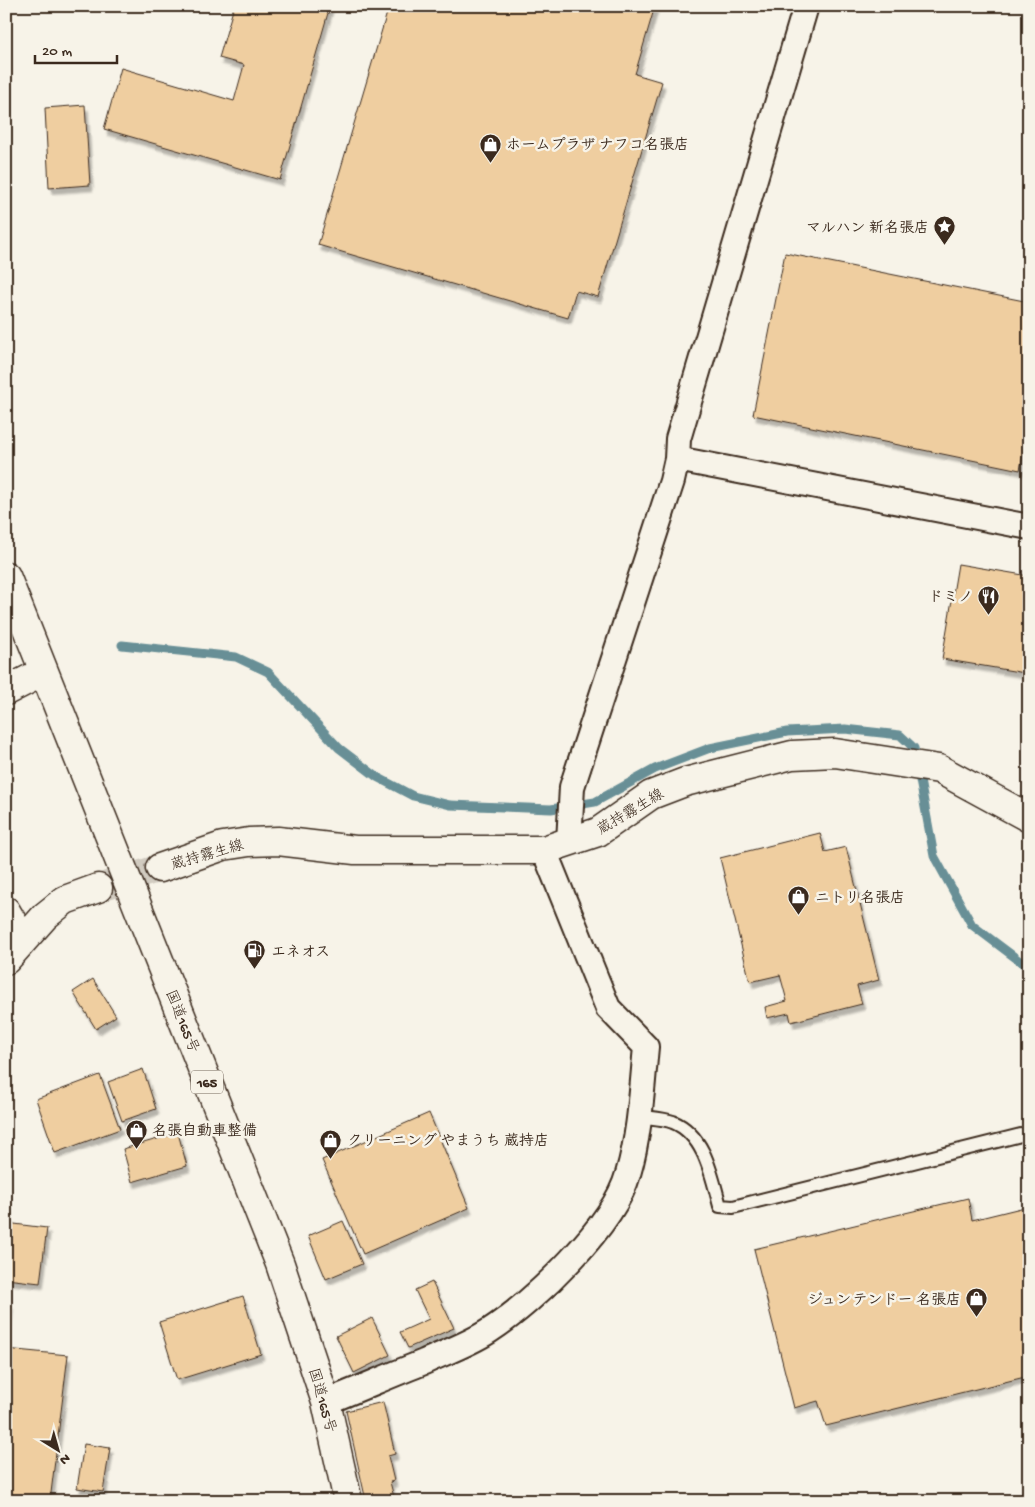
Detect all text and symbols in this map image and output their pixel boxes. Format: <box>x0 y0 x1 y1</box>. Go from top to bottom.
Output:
scale bar <box>35 32 118 64</box>
text: 20 m <box>42 43 72 61</box>
shop icon: ホームプラザ ナフコ名張店 <box>478 132 502 163</box>
place label: ホームプラザ ナフコ名張店 <box>506 136 689 155</box>
place icon: マルハン 新名張店 <box>933 215 957 246</box>
place label: マルハン 新名張店 <box>806 219 929 238</box>
restaurant icon: ドミノ <box>977 584 1001 615</box>
place label: ドミノ <box>928 589 973 607</box>
street label: 蔵持霧生線 <box>594 785 668 840</box>
street label: 蔵持霧生線 <box>169 836 246 875</box>
shop icon: ニトリ名張店 <box>787 885 811 916</box>
place label: ニトリ名張店 <box>815 889 905 908</box>
fuel station icon: エネオス <box>243 939 267 970</box>
place label: エネオス <box>271 944 330 962</box>
street label: 国道165号 <box>160 988 202 1056</box>
road number: 165 <box>191 1070 223 1094</box>
shop icon: 名張自動車整備 <box>124 1118 148 1149</box>
place label: 名張自動車整備 <box>152 1122 257 1141</box>
shop icon: クリーニング やまうち 蔵持店 <box>319 1128 343 1159</box>
place label: クリーニング やまうち 蔵持店 <box>347 1132 549 1151</box>
shop icon: ジュンテンドー 名張店 <box>965 1287 989 1318</box>
place label: ジュンテンドー 名張店 <box>807 1291 961 1310</box>
street label: 国道165号 <box>303 1366 339 1435</box>
north arrow <box>32 1424 82 1474</box>
text: N <box>56 1449 73 1468</box>

